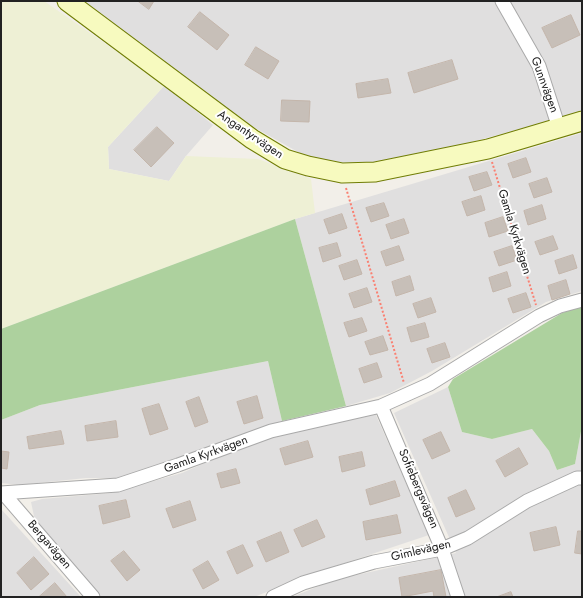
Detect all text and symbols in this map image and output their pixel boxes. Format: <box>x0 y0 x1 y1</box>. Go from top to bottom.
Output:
street label: Gunnvägen <box>527 55 561 115</box>
street label: Angantyrvägen <box>214 108 286 162</box>
street label: Gamla Kyrkvägen <box>494 188 534 276</box>
street label: Gamla Kyrkvägen <box>162 433 250 477</box>
street label: Sofiebergsvägen <box>395 447 441 531</box>
street label: Bergavägen <box>24 518 74 572</box>
street label: Gimlevägen <box>390 537 452 565</box>

